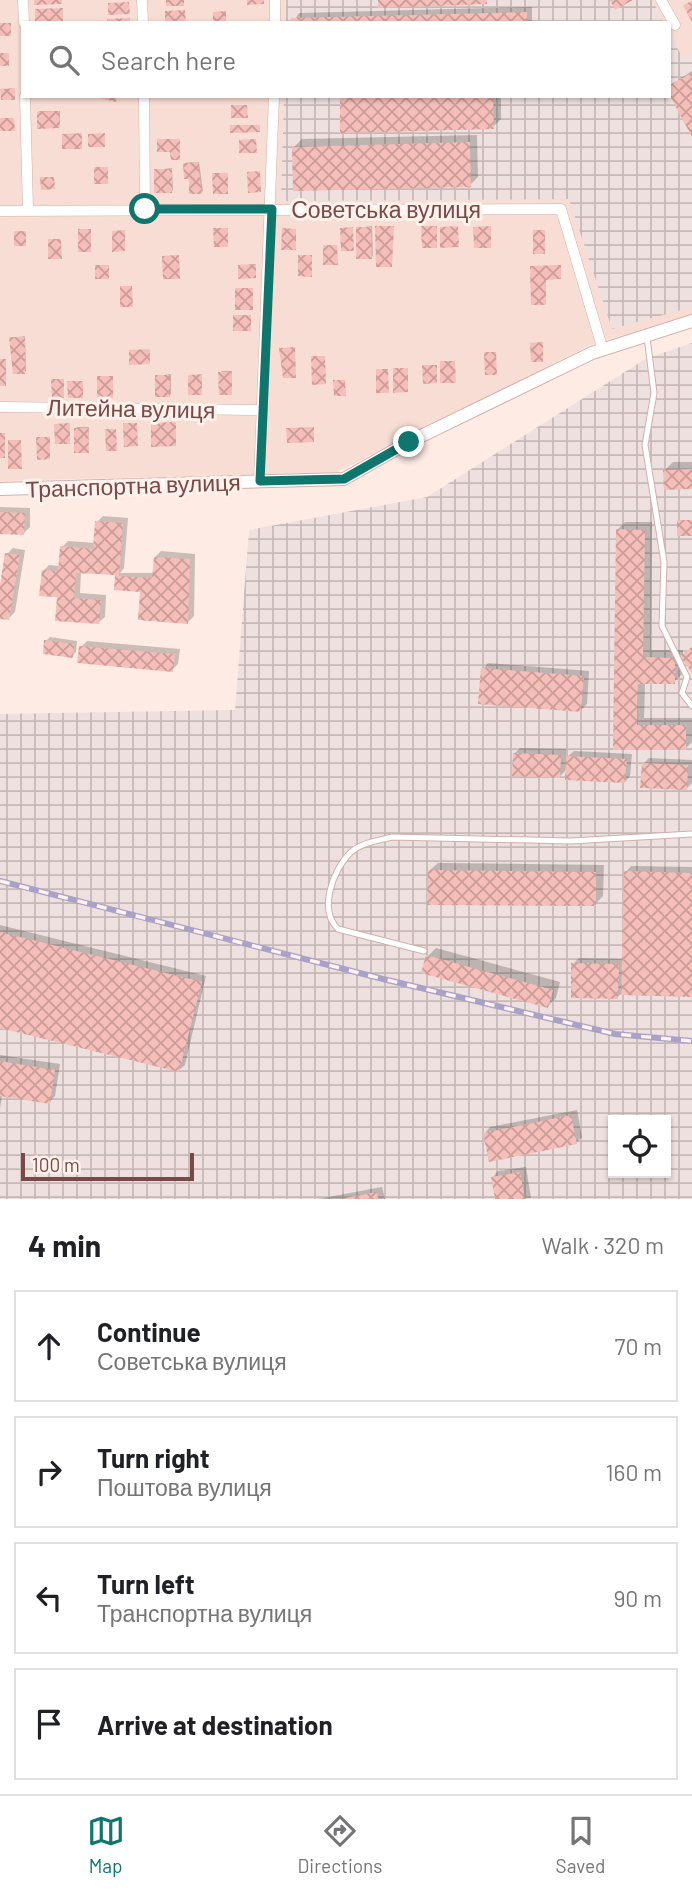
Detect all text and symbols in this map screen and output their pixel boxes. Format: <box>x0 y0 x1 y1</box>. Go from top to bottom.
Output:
search box <box>21 21 671 98</box>
icon: search <box>45 41 83 79</box>
text: Search here <box>101 44 236 75</box>
route start <box>129 193 160 224</box>
street label: Советська вулиця <box>291 195 481 223</box>
street label: Литейна вулиця <box>46 393 216 423</box>
route end <box>393 426 424 457</box>
street label: Транспортна вулиця <box>25 467 241 503</box>
map controls <box>608 1115 671 1178</box>
button: locate <box>608 1115 671 1178</box>
scale bar <box>21 1150 194 1182</box>
text: 100 m <box>32 1153 80 1176</box>
text: 4 min <box>28 1227 101 1263</box>
text: Walk · 320 m <box>542 1231 664 1259</box>
text: Continue <box>97 1316 201 1347</box>
icon: ahead <box>30 1327 68 1365</box>
text: 70 m <box>615 1332 662 1360</box>
text: Советська вулиця <box>97 1347 287 1375</box>
text: Turn right <box>97 1442 210 1473</box>
icon: right <box>30 1453 68 1491</box>
text: 160 m <box>605 1458 662 1486</box>
text: Поштова вулиця <box>97 1473 272 1501</box>
text: Turn left <box>97 1568 195 1599</box>
icon: left <box>30 1579 68 1617</box>
text: 90 m <box>613 1584 662 1612</box>
text: Транспортна вулиця <box>97 1599 312 1627</box>
icon: arrive <box>30 1705 68 1743</box>
text: Arrive at destination <box>97 1709 333 1740</box>
tab: Map <box>87 1812 125 1877</box>
tab: Directions <box>298 1812 383 1877</box>
tab: Saved <box>556 1812 605 1877</box>

